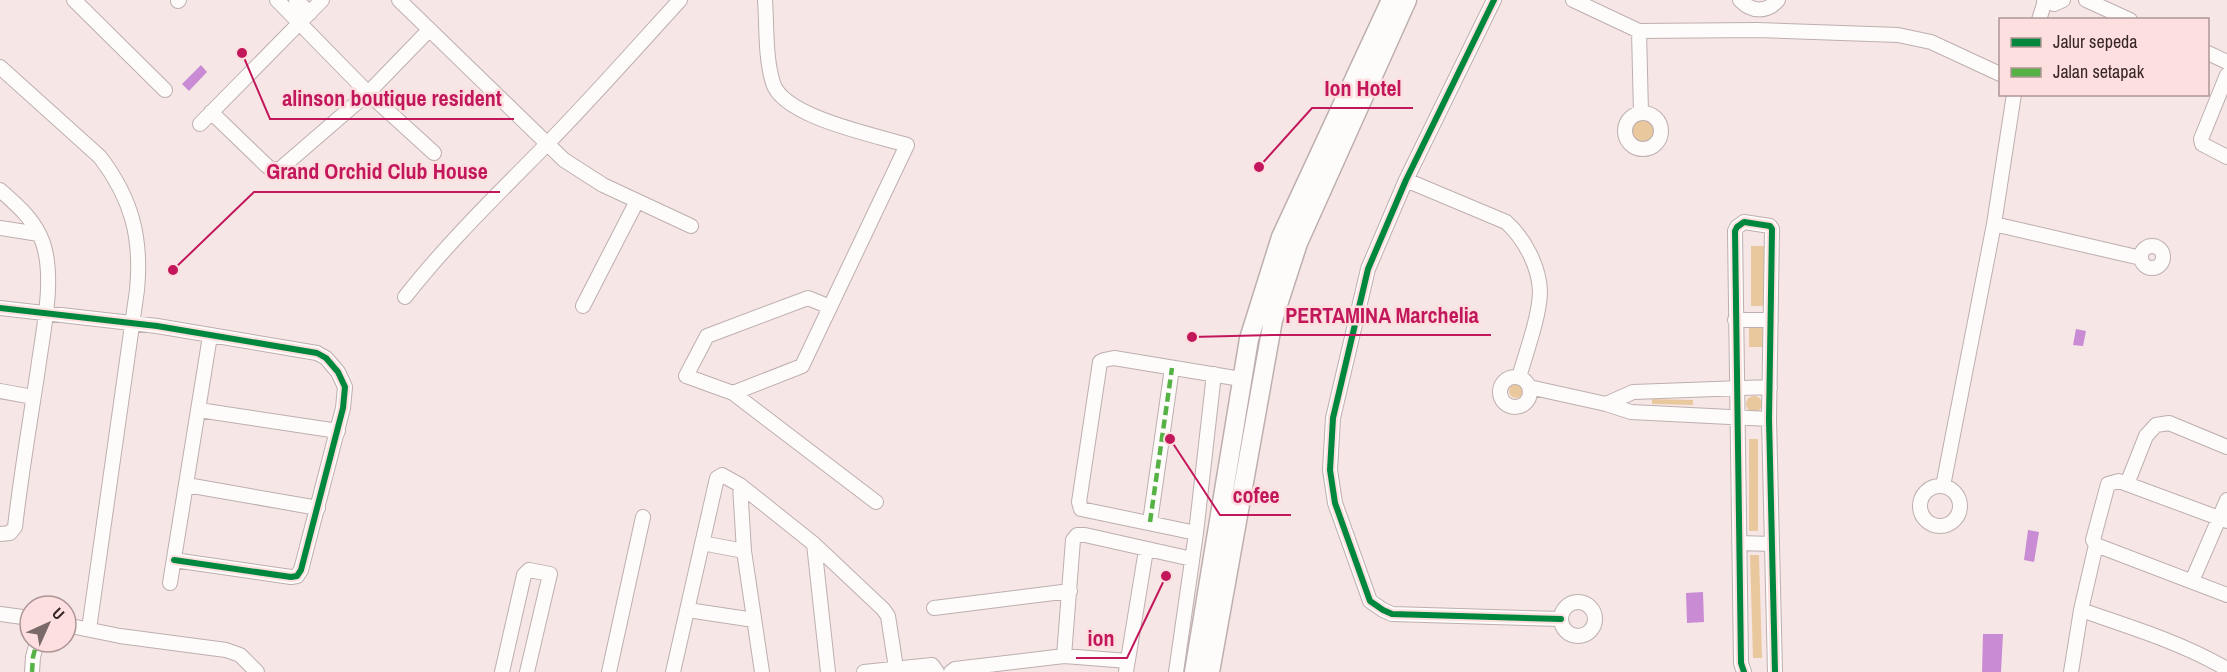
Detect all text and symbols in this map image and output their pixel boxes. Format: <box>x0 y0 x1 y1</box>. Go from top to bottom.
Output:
legend <box>1999 18 2209 96</box>
text: Jalur sepeda <box>2053 29 2138 54</box>
text: Jalan setapak <box>2053 59 2145 84</box>
callout: Ion Hotel <box>1312 68 1413 108</box>
text: Ion Hotel <box>1324 73 1402 103</box>
callout: alinson boutique resident <box>270 79 514 119</box>
text: alinson boutique resident <box>282 83 502 113</box>
callout: Grand Orchid Club House <box>254 152 500 192</box>
text: Grand Orchid Club House <box>266 156 488 186</box>
callout: PERTAMINA Marchelia <box>1273 295 1491 335</box>
text: PERTAMINA Marchelia <box>1285 300 1479 330</box>
callout: cofee <box>1220 475 1291 515</box>
text: cofee <box>1232 480 1280 510</box>
north arrow <box>18 594 78 654</box>
text: U <box>47 602 70 625</box>
callout: ion <box>1076 618 1127 658</box>
text: ion <box>1087 623 1115 653</box>

